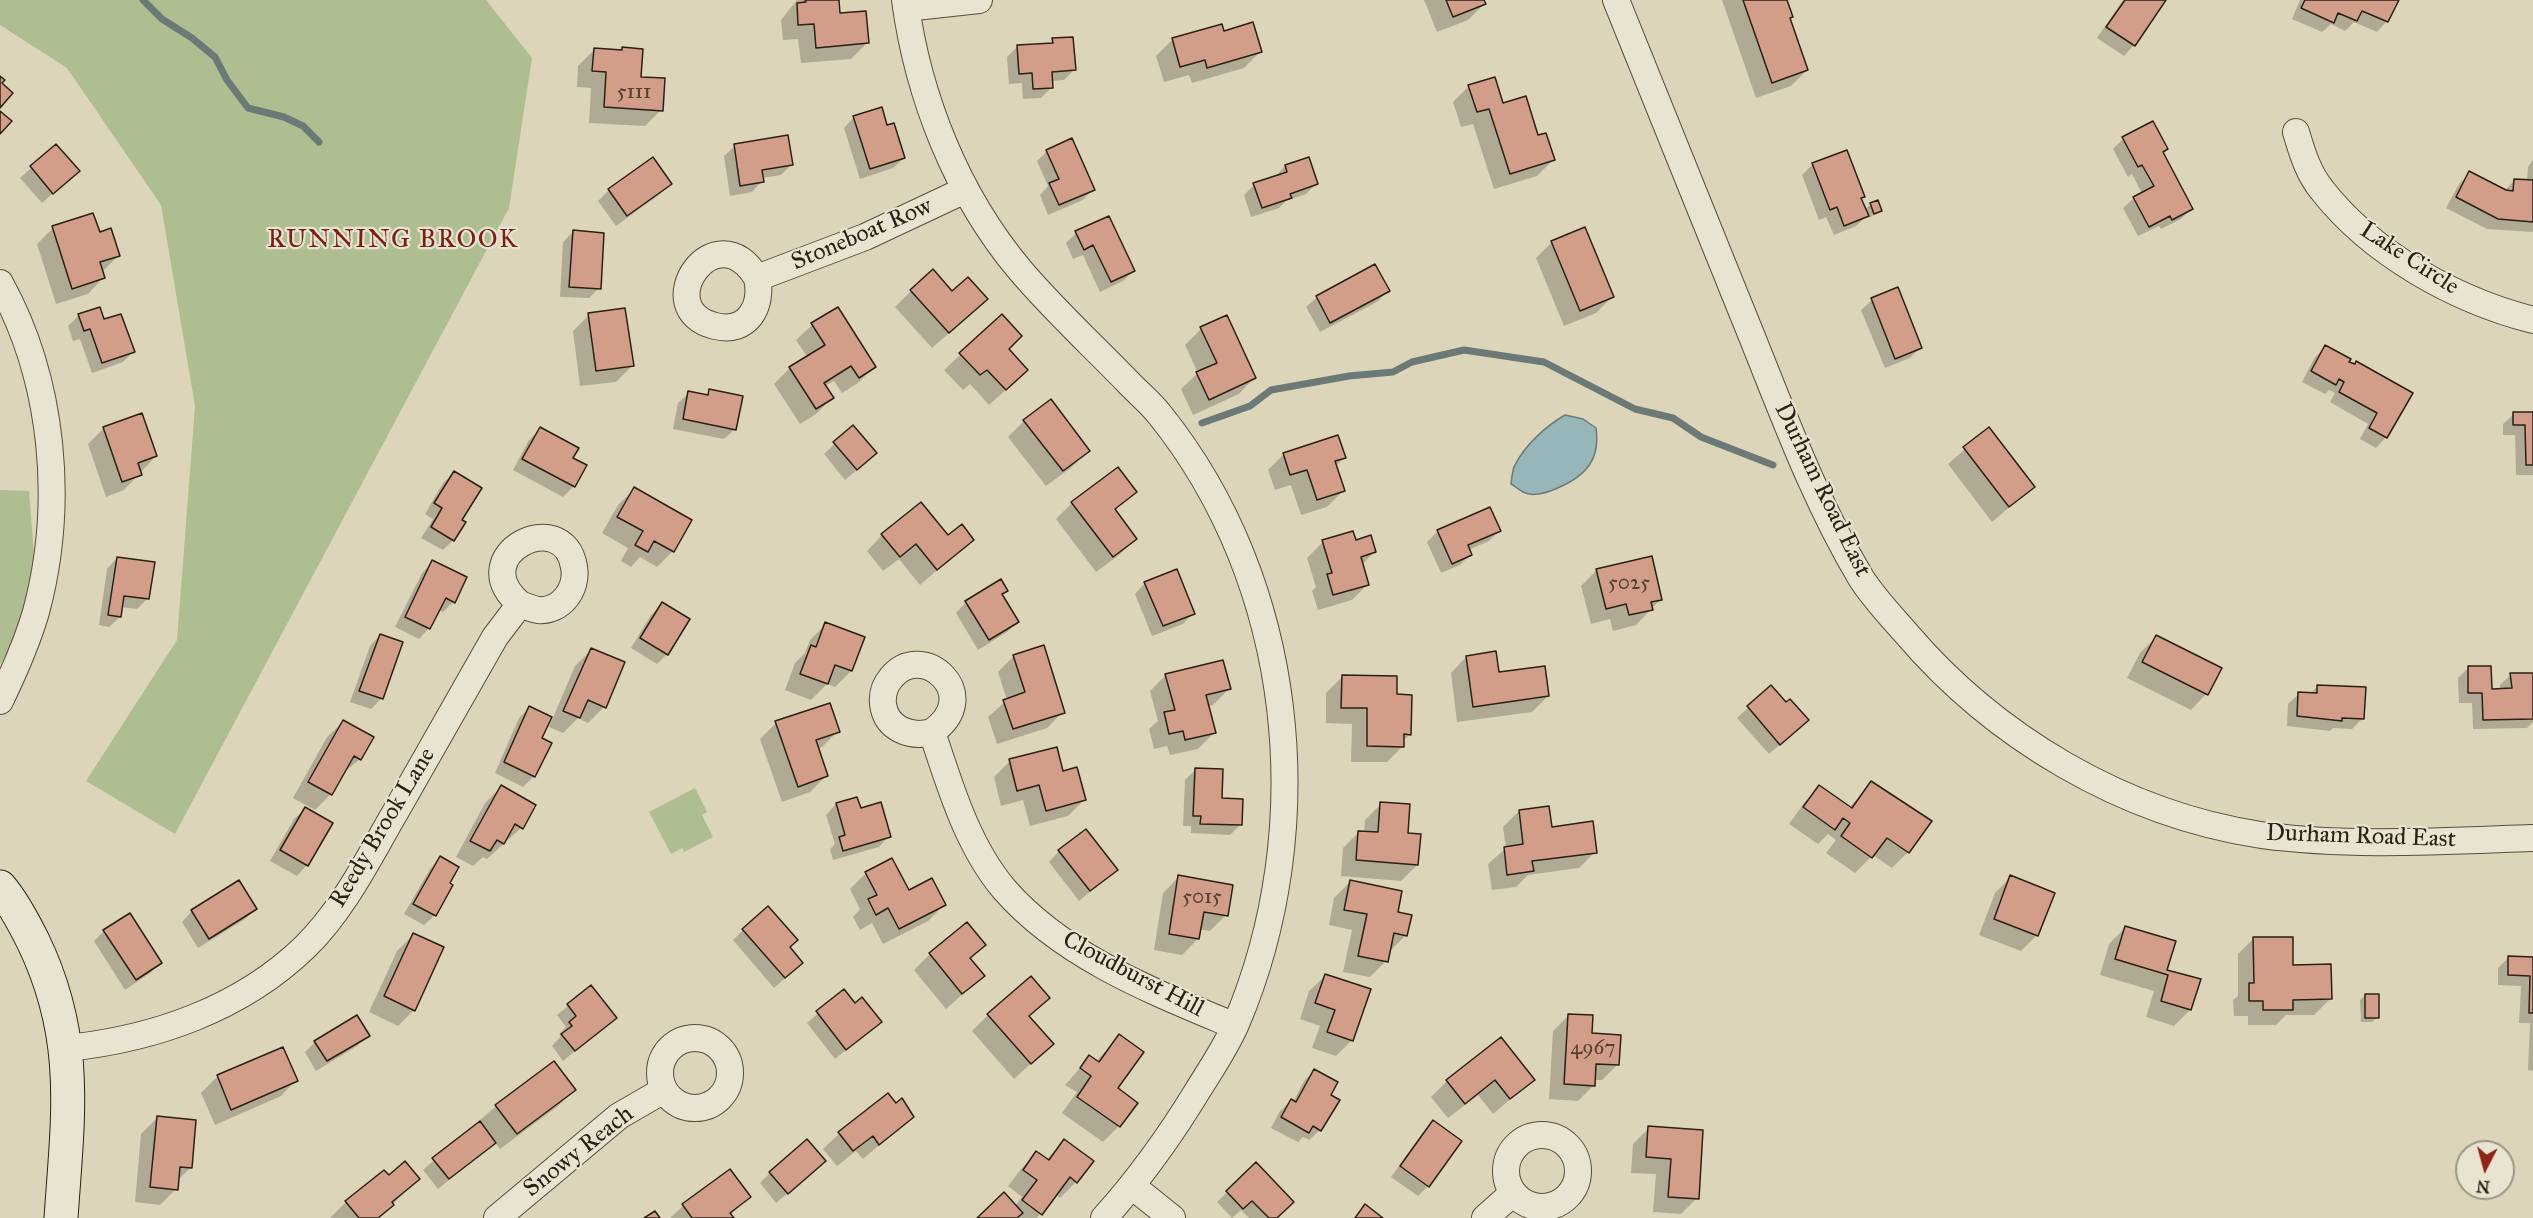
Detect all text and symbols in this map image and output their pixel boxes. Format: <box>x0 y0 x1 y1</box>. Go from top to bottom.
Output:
house number: 5111 <box>617 80 651 106</box>
street label: Stoneboat Row <box>787 192 937 278</box>
street label: Lake Circle <box>2354 216 2464 302</box>
district label: RUNNING BROOK <box>267 225 519 257</box>
street label: Durham Road East <box>1767 398 1877 582</box>
house number: 5025 <box>1608 571 1650 597</box>
street label: Reedy Brook Lane <box>324 743 442 913</box>
street label: Durham Road East <box>2265 819 2457 855</box>
house number: 5015 <box>1182 885 1222 911</box>
street label: Cloudburst Hill <box>1057 926 1209 1024</box>
house number: 4967 <box>1571 1036 1615 1062</box>
street label: Snowy Reach <box>518 1100 640 1204</box>
north arrow <box>2455 1140 2515 1200</box>
text: N <box>2476 1176 2491 1197</box>

